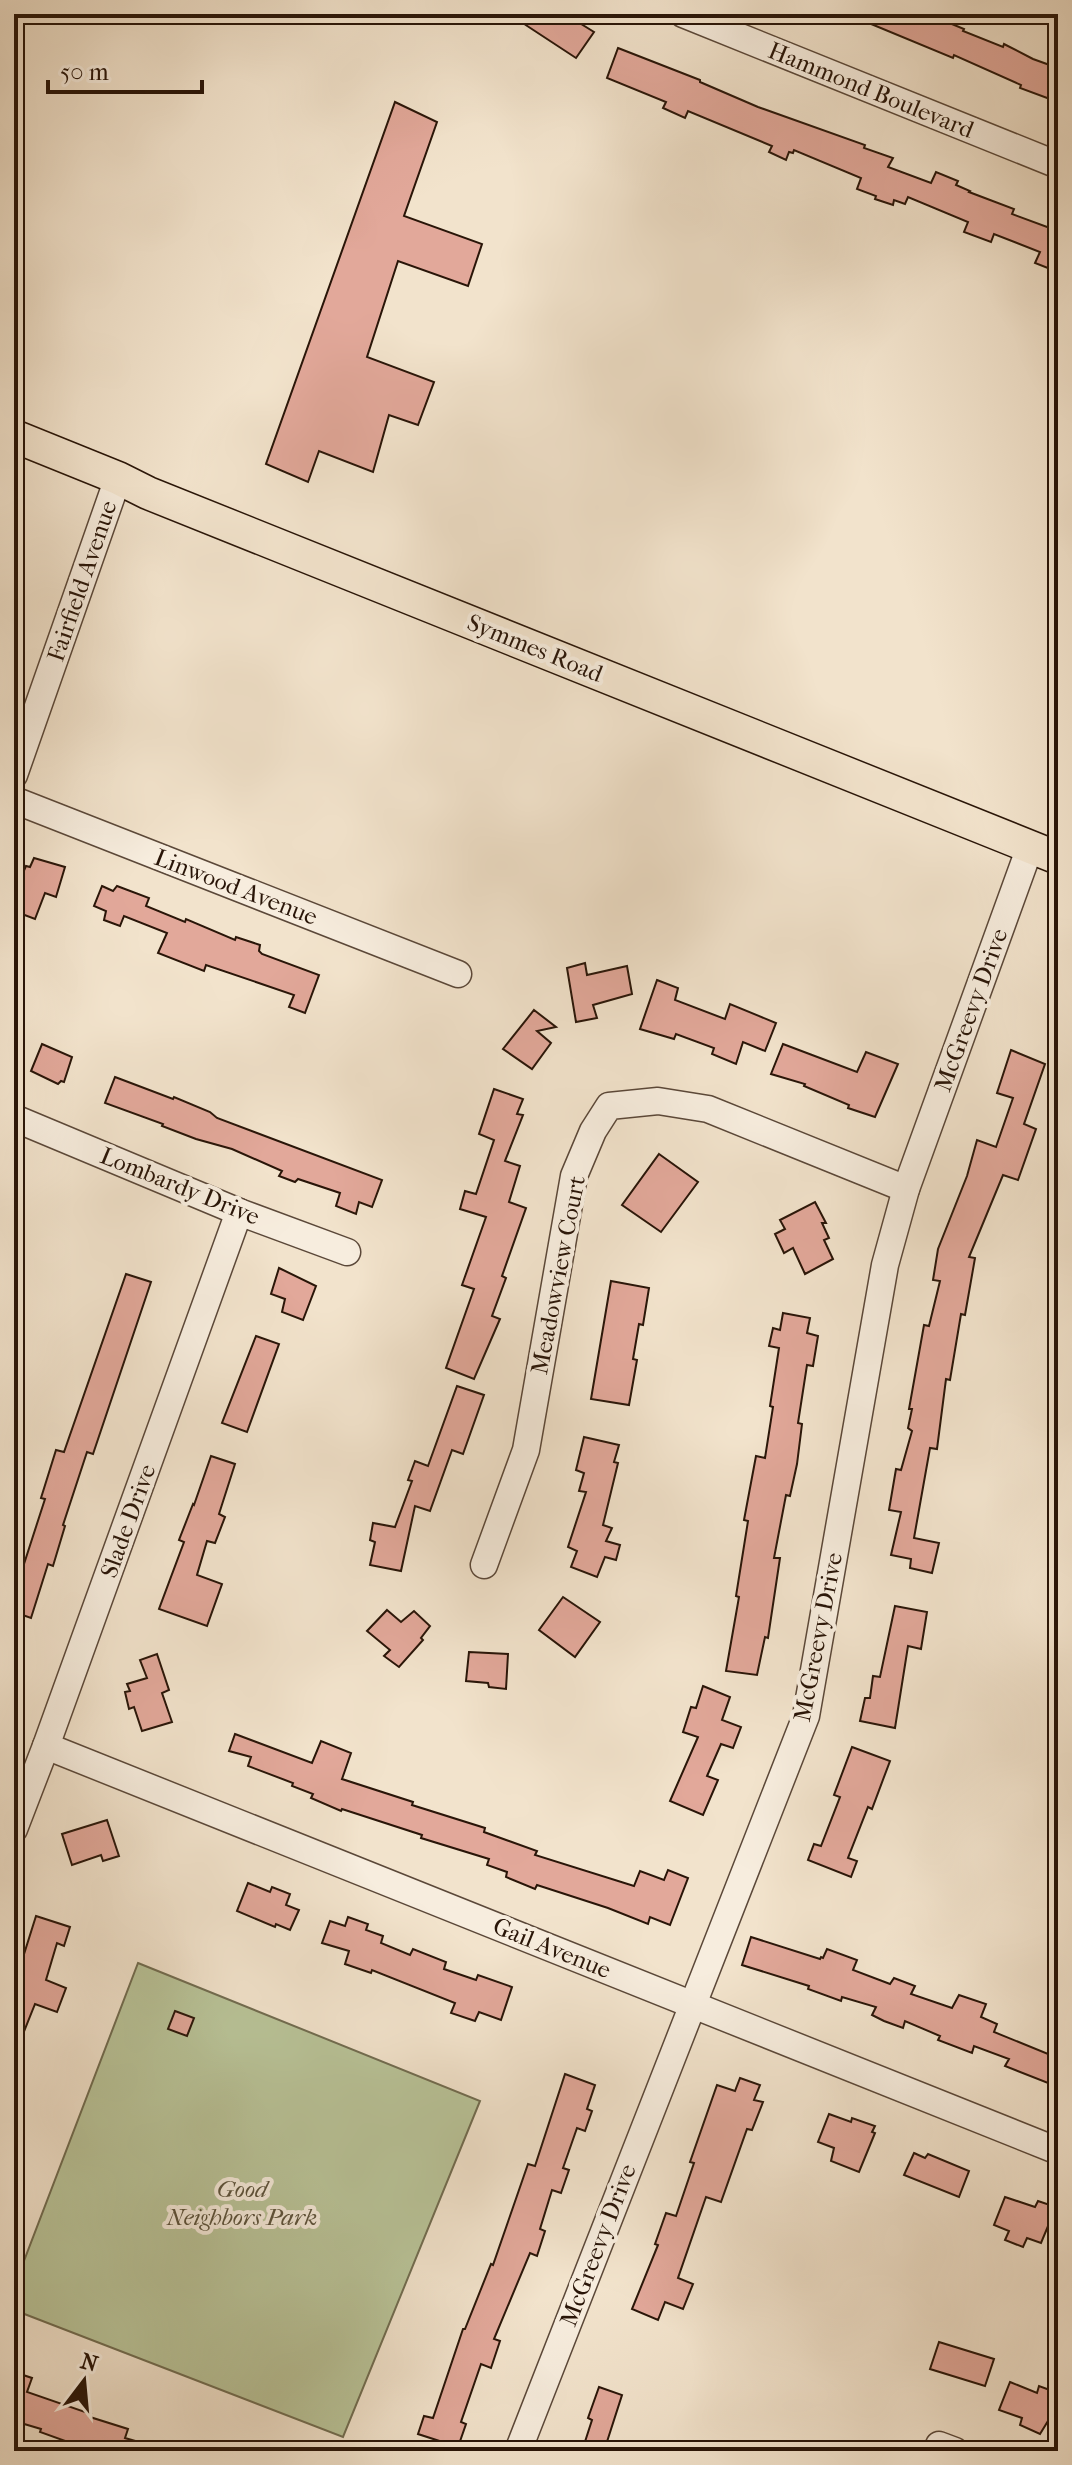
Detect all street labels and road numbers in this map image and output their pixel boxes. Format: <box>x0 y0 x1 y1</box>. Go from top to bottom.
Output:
street label: Hammond Boulevard <box>764 36 979 144</box>
street label: Fairfield Avenue <box>41 497 123 665</box>
street label: Symmes Road <box>463 608 608 688</box>
street label: Linwood Avenue <box>151 843 322 931</box>
street label: McGreevy Drive <box>929 925 1014 1095</box>
street label: Lombardy Drive <box>96 1141 264 1231</box>
street label: Meadowview Court <box>525 1173 591 1377</box>
street label: Slade Drive <box>95 1460 162 1582</box>
street label: McGreevy Drive <box>788 1550 848 1724</box>
street label: Gail Avenue <box>489 1912 615 1984</box>
street label: McGreevy Drive <box>554 2160 642 2330</box>

